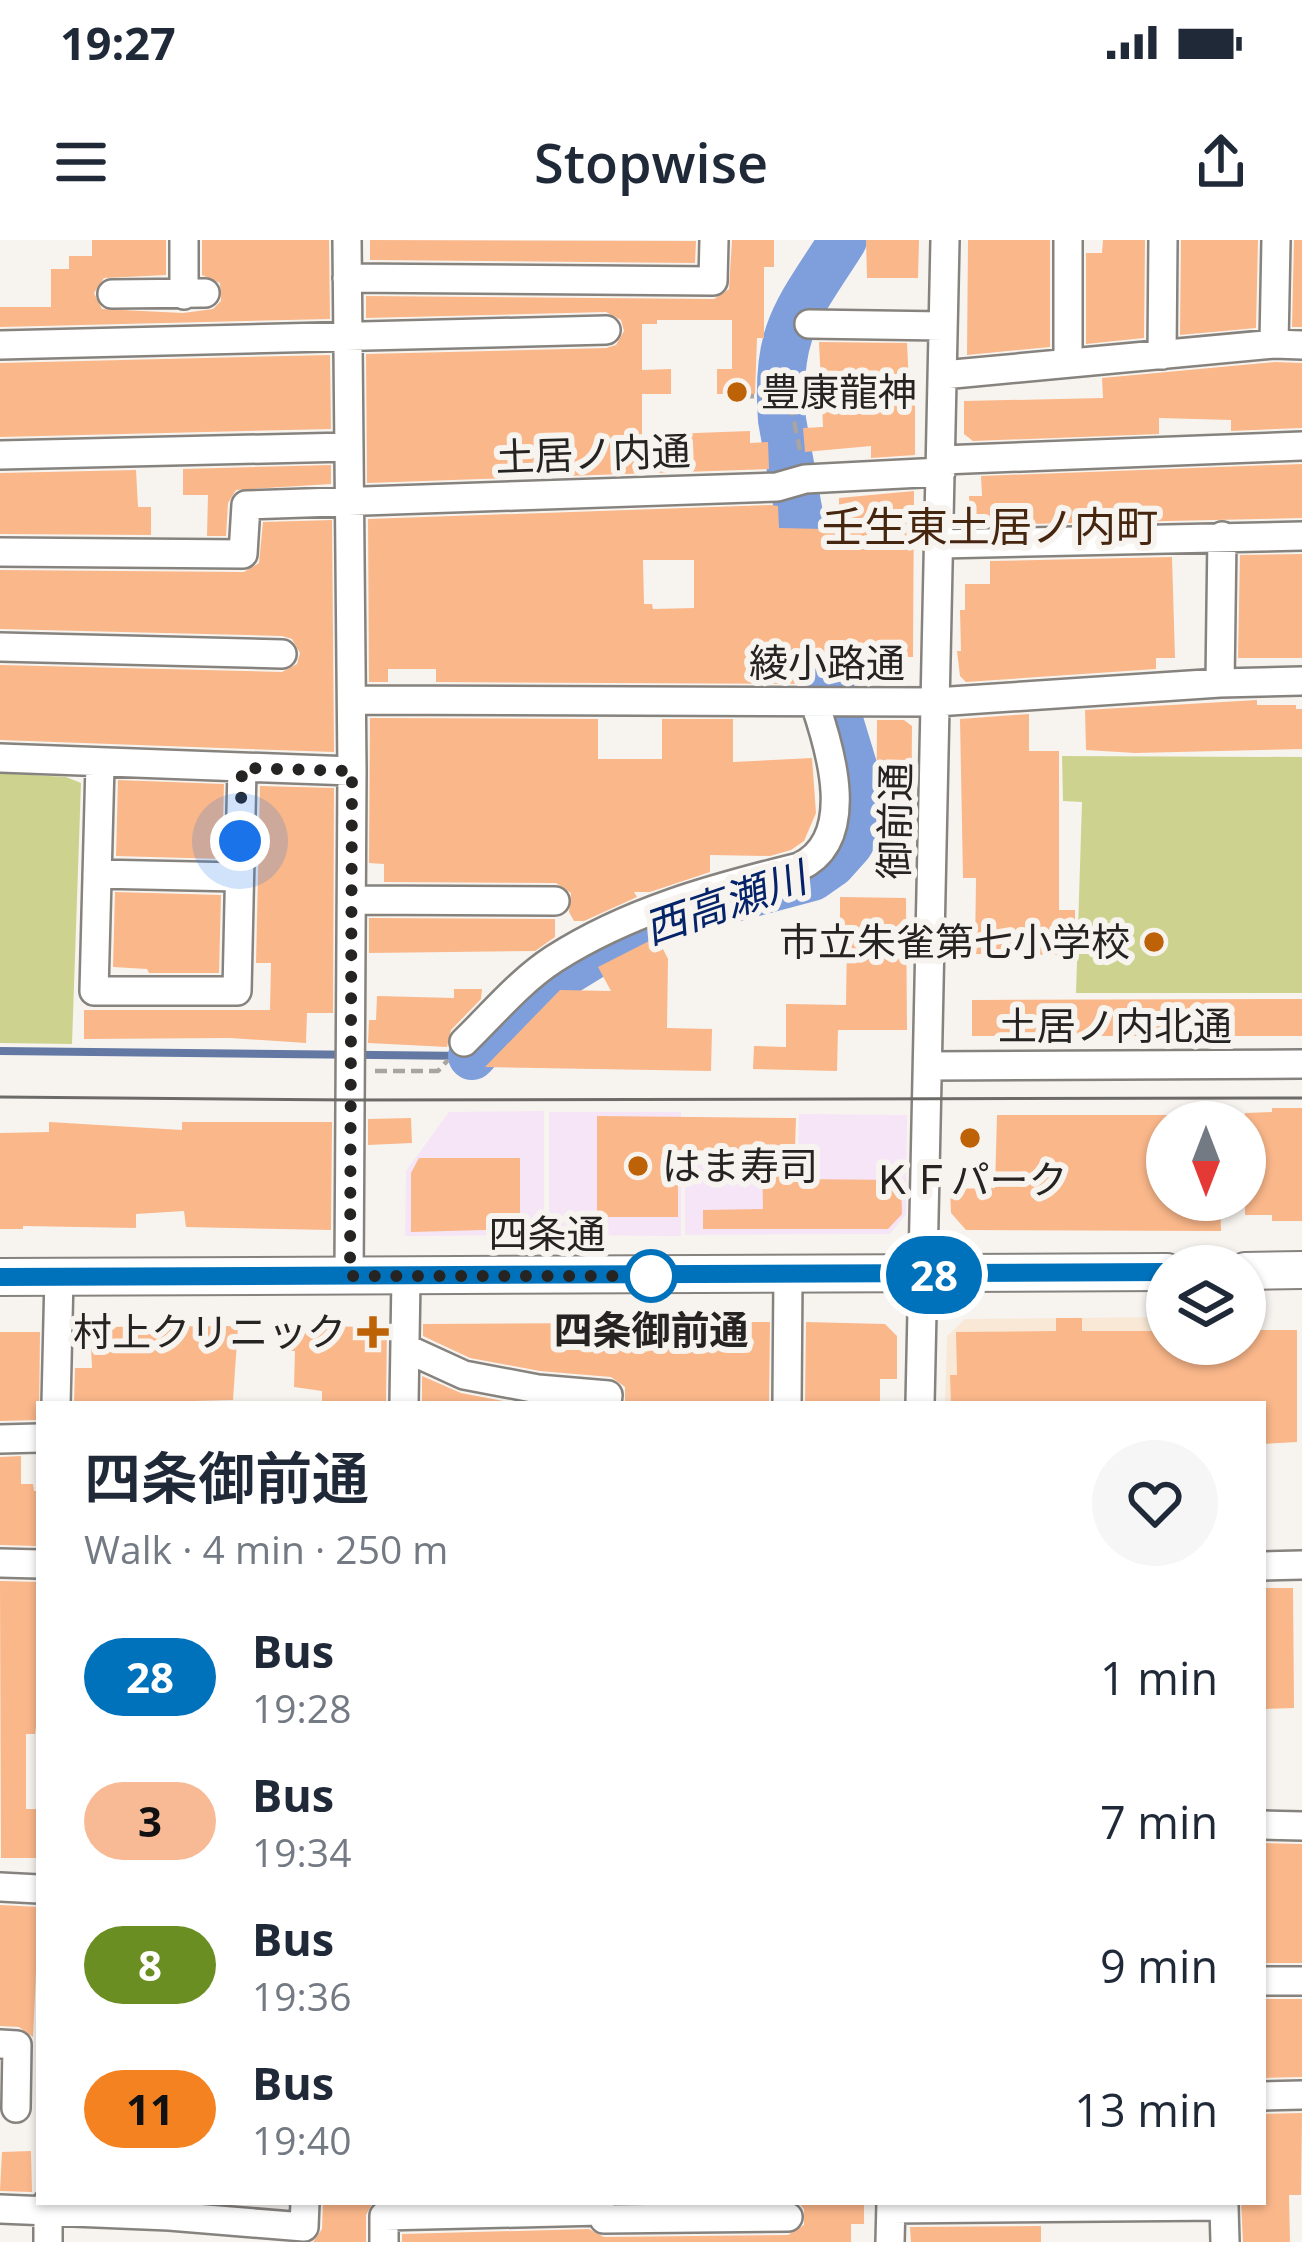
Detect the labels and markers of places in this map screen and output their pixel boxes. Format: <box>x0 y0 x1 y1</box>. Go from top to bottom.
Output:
place label: 豊康龍神 <box>761 364 917 417</box>
marker: 豊康龍神 <box>724 379 750 405</box>
place label: 市立朱雀第七小学校 <box>779 914 1130 967</box>
marker: 市立朱雀第七小学校 <box>1141 929 1167 955</box>
marker: ＫＦパーク <box>957 1125 983 1151</box>
place label: はま寿司 <box>662 1138 818 1191</box>
place label: ＫＦパーク <box>872 1152 1068 1205</box>
marker: はま寿司 <box>625 1153 651 1179</box>
marker: 四条御前通 <box>626 1251 676 1301</box>
place label: 四条御前通 <box>553 1302 749 1355</box>
place label: 村上クリニック <box>73 1304 346 1357</box>
marker: 村上クリニック <box>357 1316 389 1348</box>

